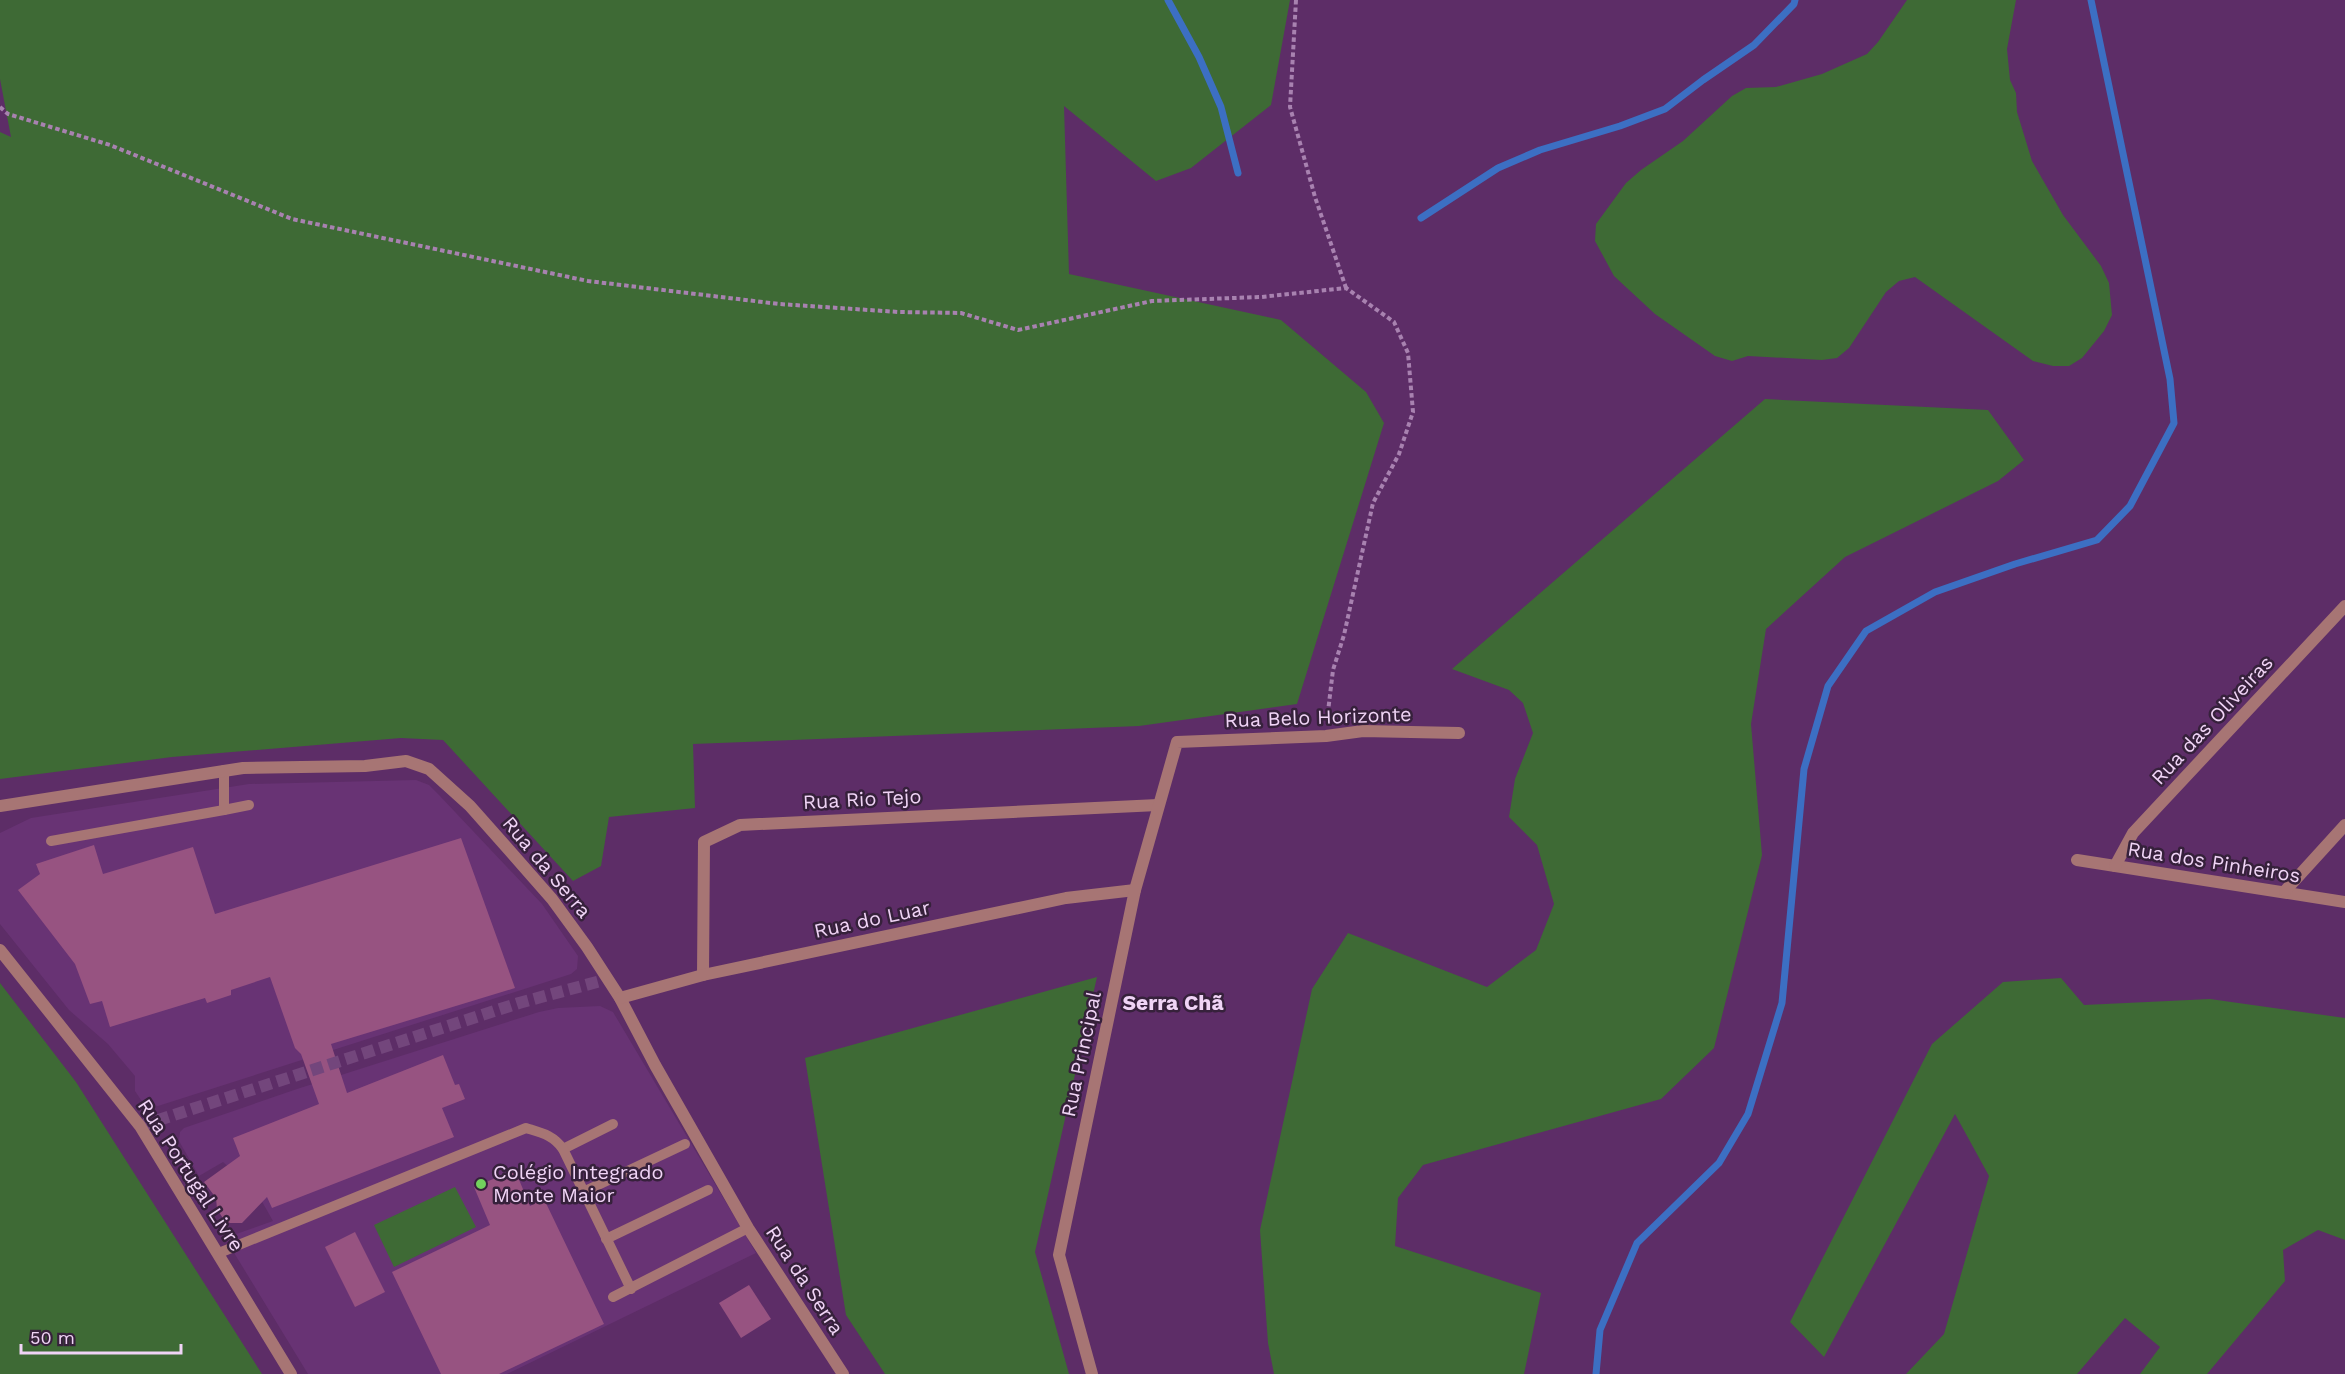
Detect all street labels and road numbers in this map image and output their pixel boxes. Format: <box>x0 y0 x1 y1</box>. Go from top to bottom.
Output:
street label: Rua das Oliveiras <box>2146 650 2278 790</box>
street label: Rua Belo Horizonte <box>1224 702 1412 732</box>
street label: Rua Rio Tejo <box>802 784 922 814</box>
street label: Rua da Serra <box>498 811 596 923</box>
street label: Rua dos Pinheiros <box>2126 836 2302 888</box>
street label: Rua do Luar <box>812 895 932 943</box>
street label: Rua Principal <box>1056 989 1106 1119</box>
street label: Rua Portugal Livre <box>133 1094 249 1256</box>
street label: Rua da Serra <box>761 1221 849 1339</box>

